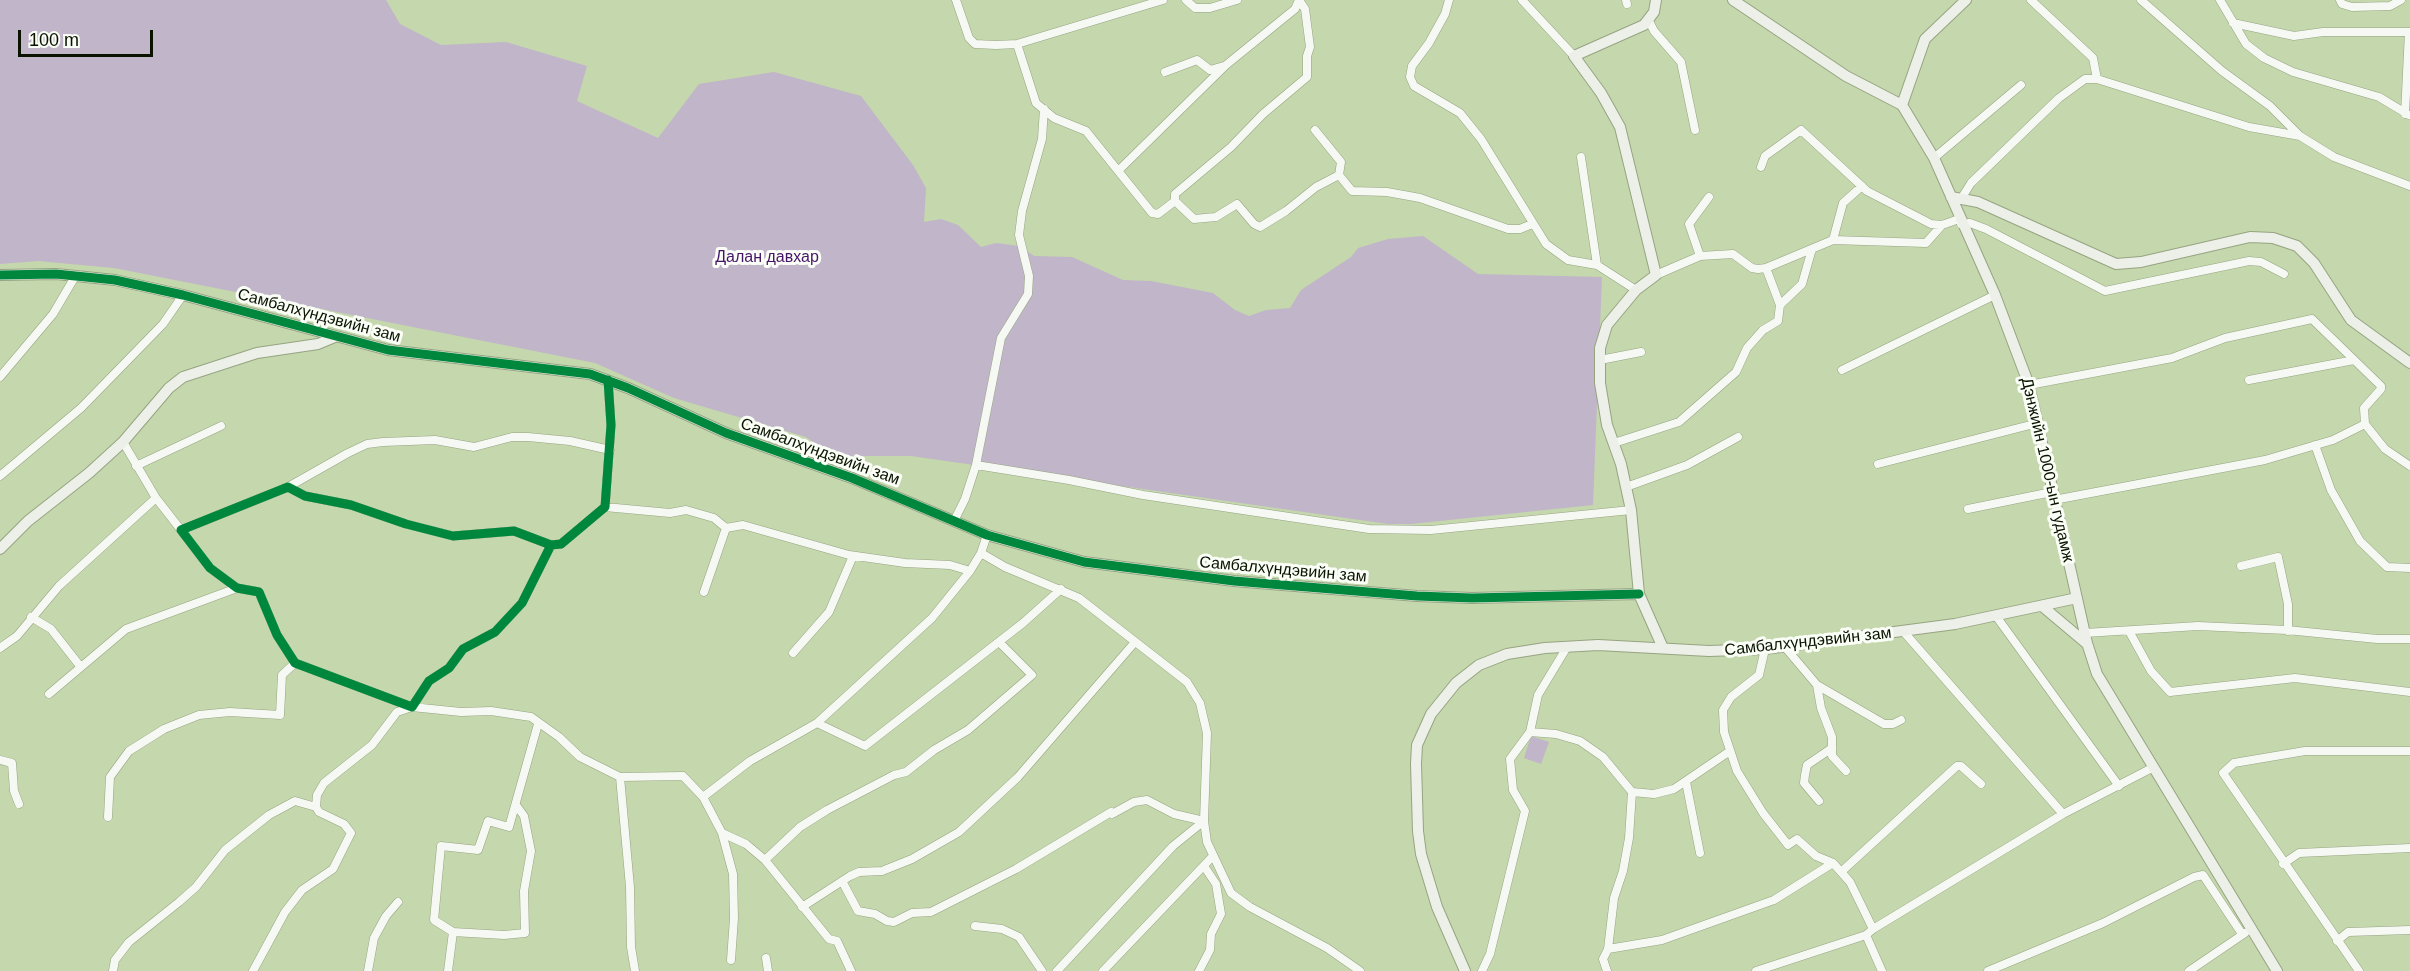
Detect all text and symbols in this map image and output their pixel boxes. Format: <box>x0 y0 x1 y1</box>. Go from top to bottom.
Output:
scale bar <box>21 18 156 56</box>
text: 100 m <box>29 30 79 50</box>
park label: Далан давхар <box>715 248 819 268</box>
street label: Самбалхүндэвийн зам <box>235 285 403 347</box>
street label: Дэнжийн 1000-ын гудамж <box>2016 376 2078 564</box>
street label: Самбалхүндэвийн зам <box>738 414 902 490</box>
street label: Самбалхүндэвийн зам <box>1199 553 1367 587</box>
street label: Самбалхүндэвийн зам <box>1724 624 1892 660</box>

